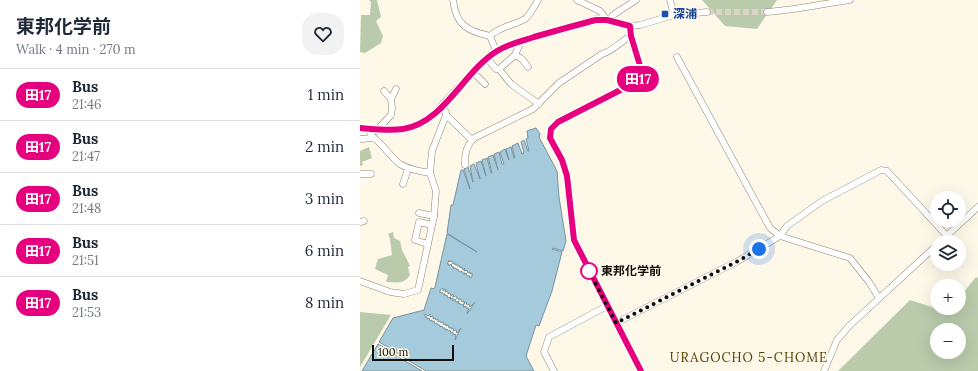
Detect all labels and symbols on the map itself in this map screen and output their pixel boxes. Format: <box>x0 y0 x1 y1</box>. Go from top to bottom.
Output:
place label: 深浦 <box>673 6 697 21</box>
marker: 深浦 <box>660 9 670 19</box>
line badge: 田17 <box>615 66 661 92</box>
your location <box>749 239 769 259</box>
marker: 東邦化学前 <box>580 262 598 280</box>
place label: 東邦化学前 <box>601 263 661 278</box>
scale bar <box>372 343 454 362</box>
district label: URAGOCHO 5-CHOME <box>670 349 828 366</box>

